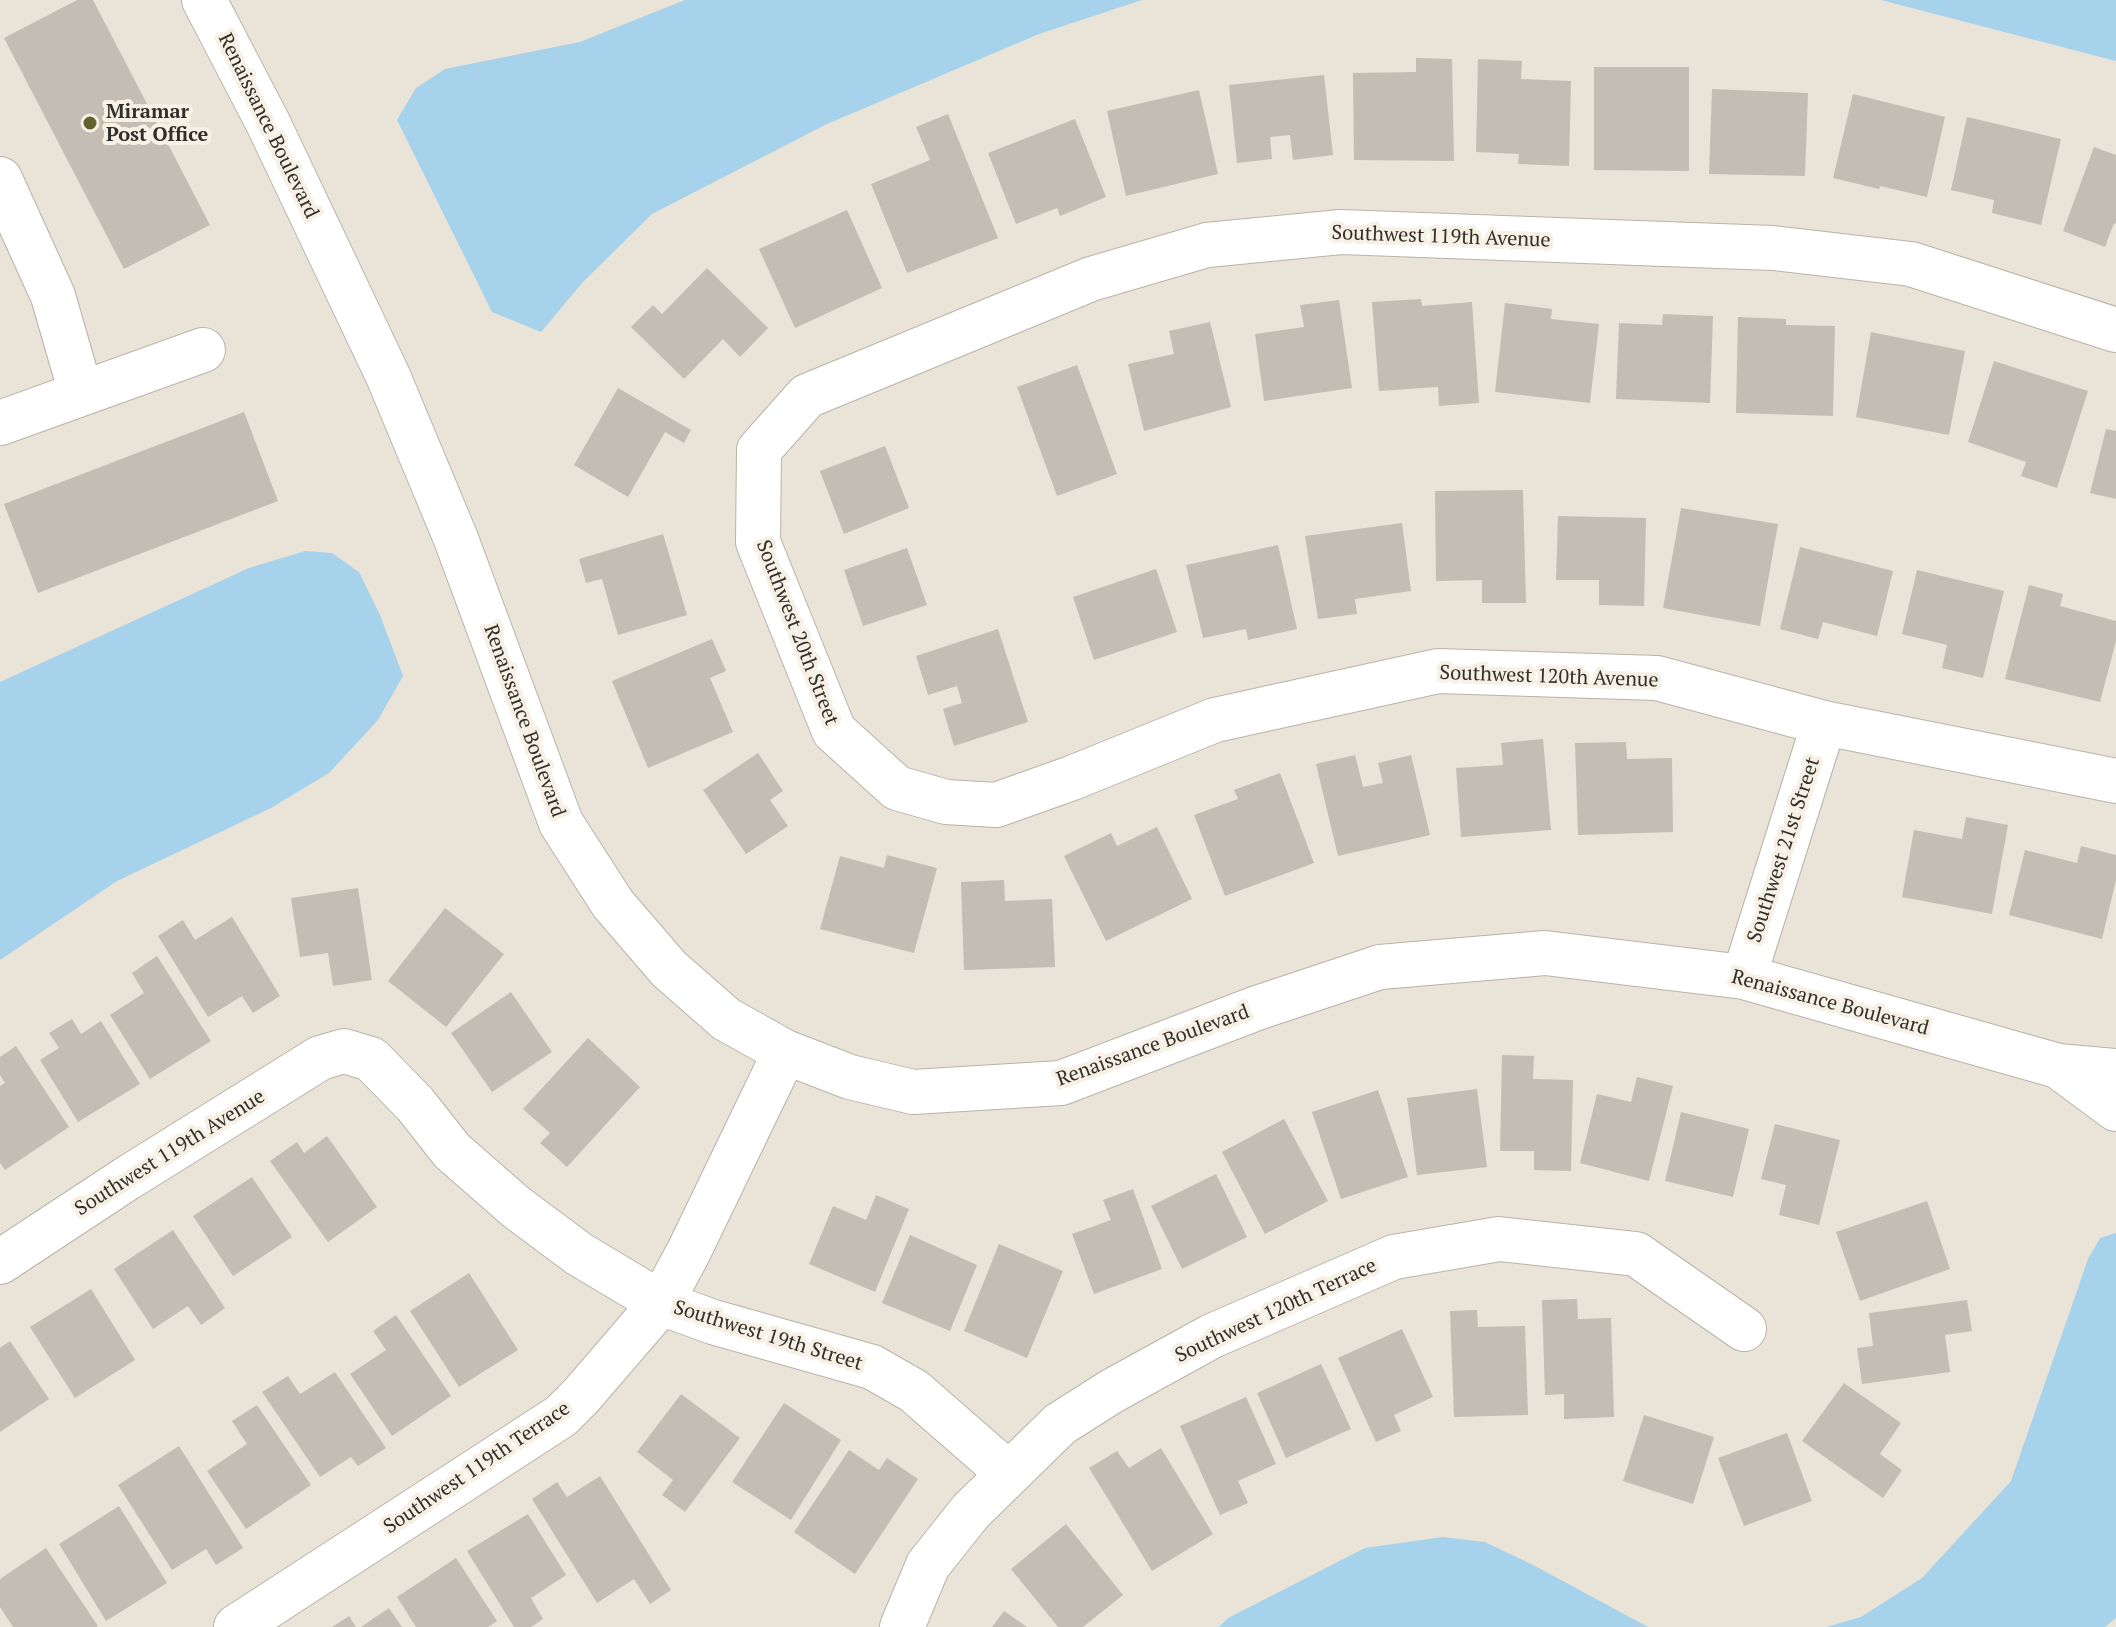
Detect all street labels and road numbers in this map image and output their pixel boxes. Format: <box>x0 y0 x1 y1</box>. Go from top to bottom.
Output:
street label: Renaissance Boulevard <box>213 29 323 223</box>
street label: Southwest 119th Avenue <box>1331 221 1551 253</box>
street label: Southwest 20th Street <box>751 537 843 729</box>
street label: Renaissance Boulevard <box>478 621 570 821</box>
street label: Southwest 120th Avenue <box>1439 661 1659 693</box>
street label: Southwest 21st Street <box>1743 754 1825 946</box>
street label: Renaissance Boulevard <box>1729 965 1931 1041</box>
street label: Renaissance Boulevard <box>1053 1000 1253 1092</box>
street label: Southwest 119th Avenue <box>71 1085 269 1221</box>
street label: Southwest 120th Terrace <box>1172 1254 1380 1368</box>
street label: Southwest 19th Street <box>671 1296 865 1376</box>
street label: Southwest 119th Terrace <box>379 1397 575 1539</box>

